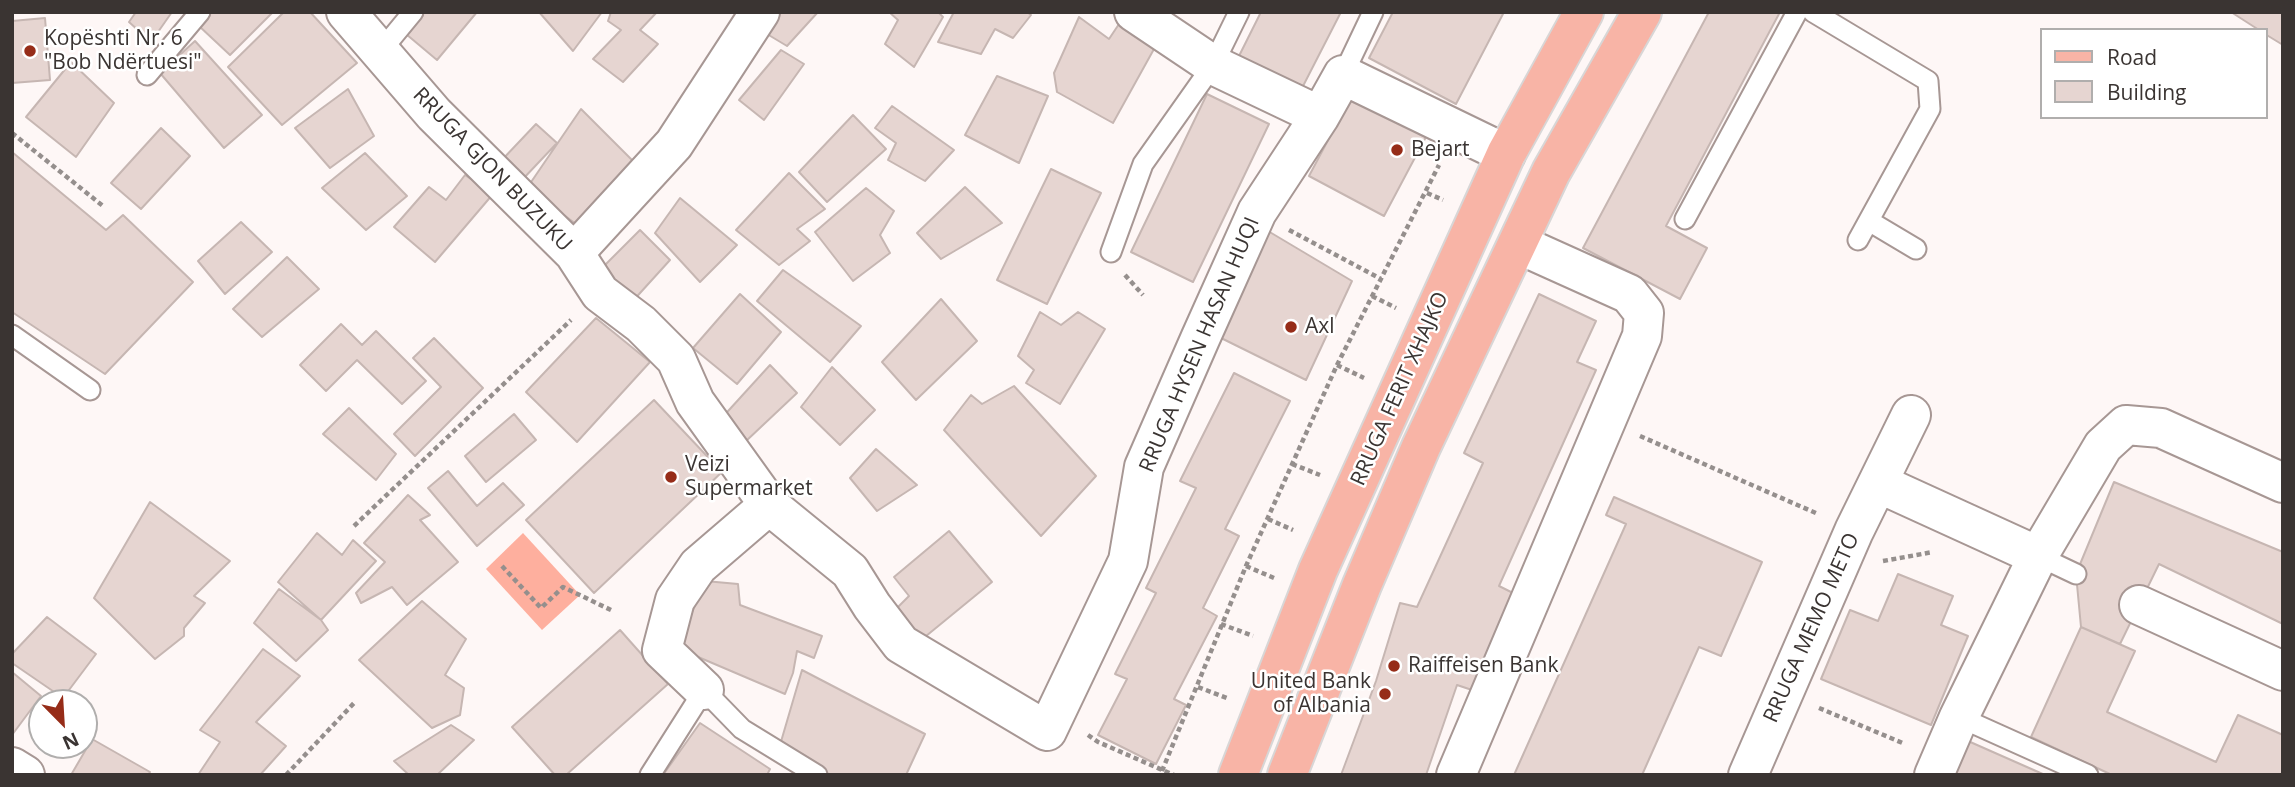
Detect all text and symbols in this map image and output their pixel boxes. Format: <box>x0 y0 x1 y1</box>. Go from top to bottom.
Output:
place label: Kopështi Nr. 6 "Bob Ndërtuesi" <box>44 26 202 76</box>
legend <box>2039 28 2267 119</box>
marker: Kopështi Nr. 6 "Bob Ndërtuesi" <box>22 43 38 59</box>
text: Road <box>2107 43 2157 71</box>
text: Building <box>2107 78 2186 106</box>
street label: RRUGA GJON BUZUKU <box>407 83 577 257</box>
place label: Bejart <box>1411 137 1469 163</box>
marker: Bejart <box>1389 142 1405 158</box>
street label: RRUGA HYSEN HASAN HUQI <box>1135 214 1265 476</box>
street label: RRUGA FERIT XHAJKO <box>1346 288 1454 490</box>
place label: Axl <box>1305 314 1335 340</box>
marker: Axl <box>1283 319 1299 335</box>
place label: Veizi Supermarket <box>685 452 813 502</box>
marker: Veizi Supermarket <box>663 469 679 485</box>
street label: RRUGA MEMO METO <box>1759 529 1865 727</box>
place label: Raiffeisen Bank <box>1408 653 1558 679</box>
marker: Raiffeisen Bank <box>1386 658 1402 674</box>
place label: United Bank of Albania <box>1251 669 1371 719</box>
marker: United Bank of Albania <box>1377 686 1393 702</box>
north arrow <box>28 689 98 759</box>
text: N <box>58 726 83 756</box>

